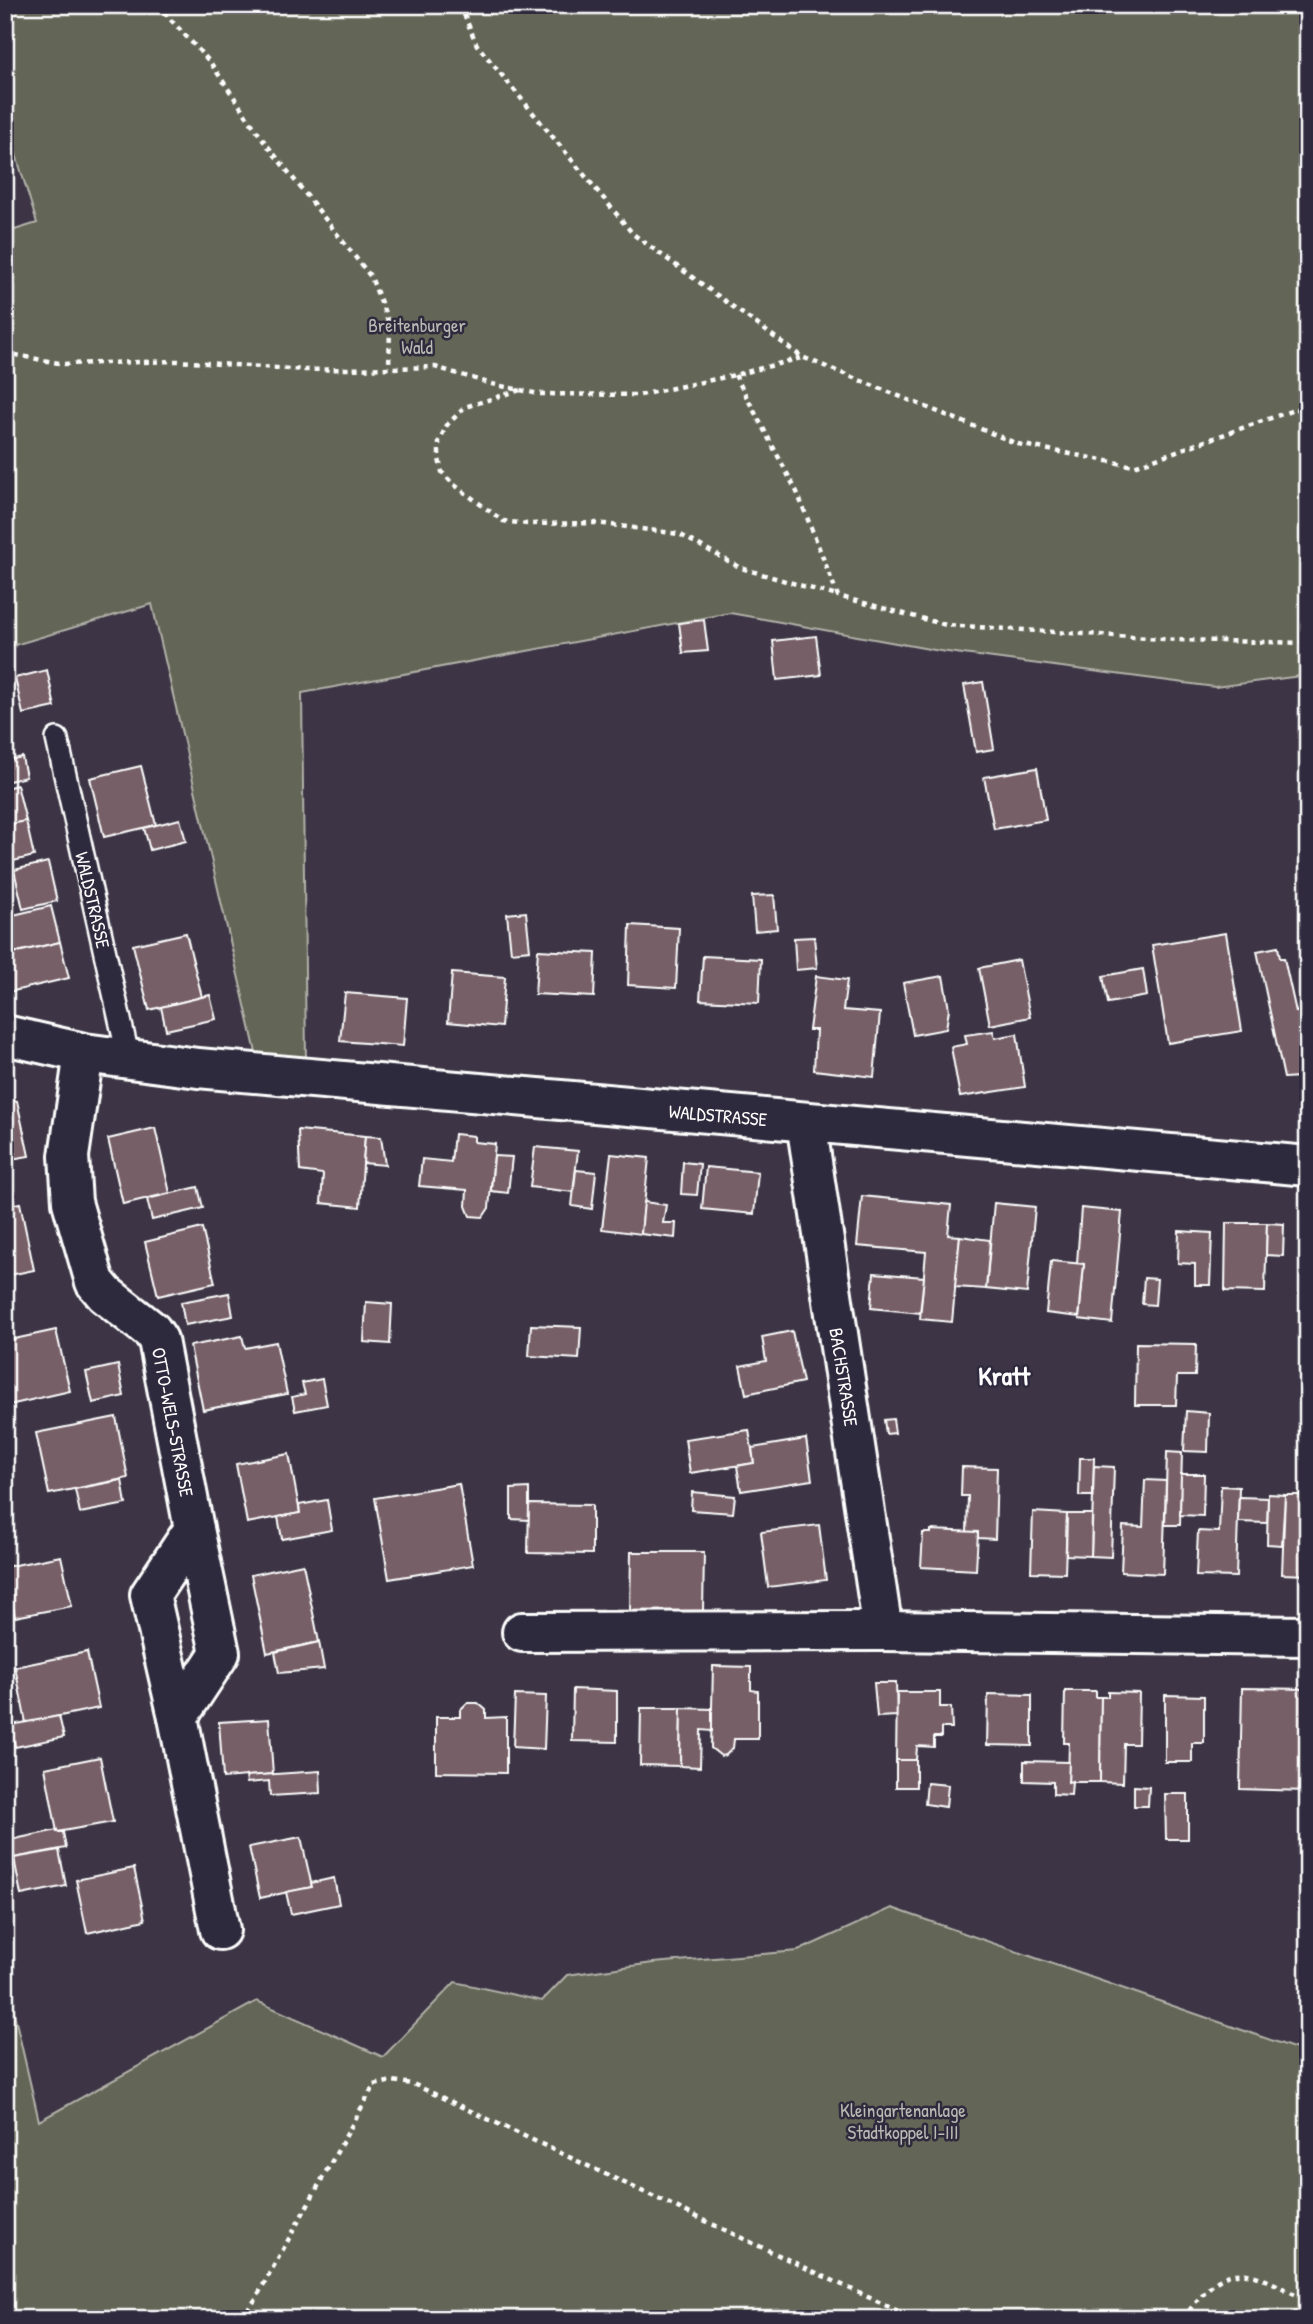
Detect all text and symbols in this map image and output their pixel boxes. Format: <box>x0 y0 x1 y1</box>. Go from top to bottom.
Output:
park label: Breitenburger Wald <box>368 312 466 360</box>
street label: WALDSTRASSE <box>69 849 117 951</box>
street label: WALDSTRASSE <box>668 1098 769 1132</box>
street label: BACHSTRASSE <box>823 1326 865 1429</box>
street label: OTTO-WELS-STRASSE <box>146 1345 200 1499</box>
district label: Kratt <box>978 1358 1031 1393</box>
park label: Kleingartenanlage Stadtkoppel I-III <box>840 2097 966 2145</box>

